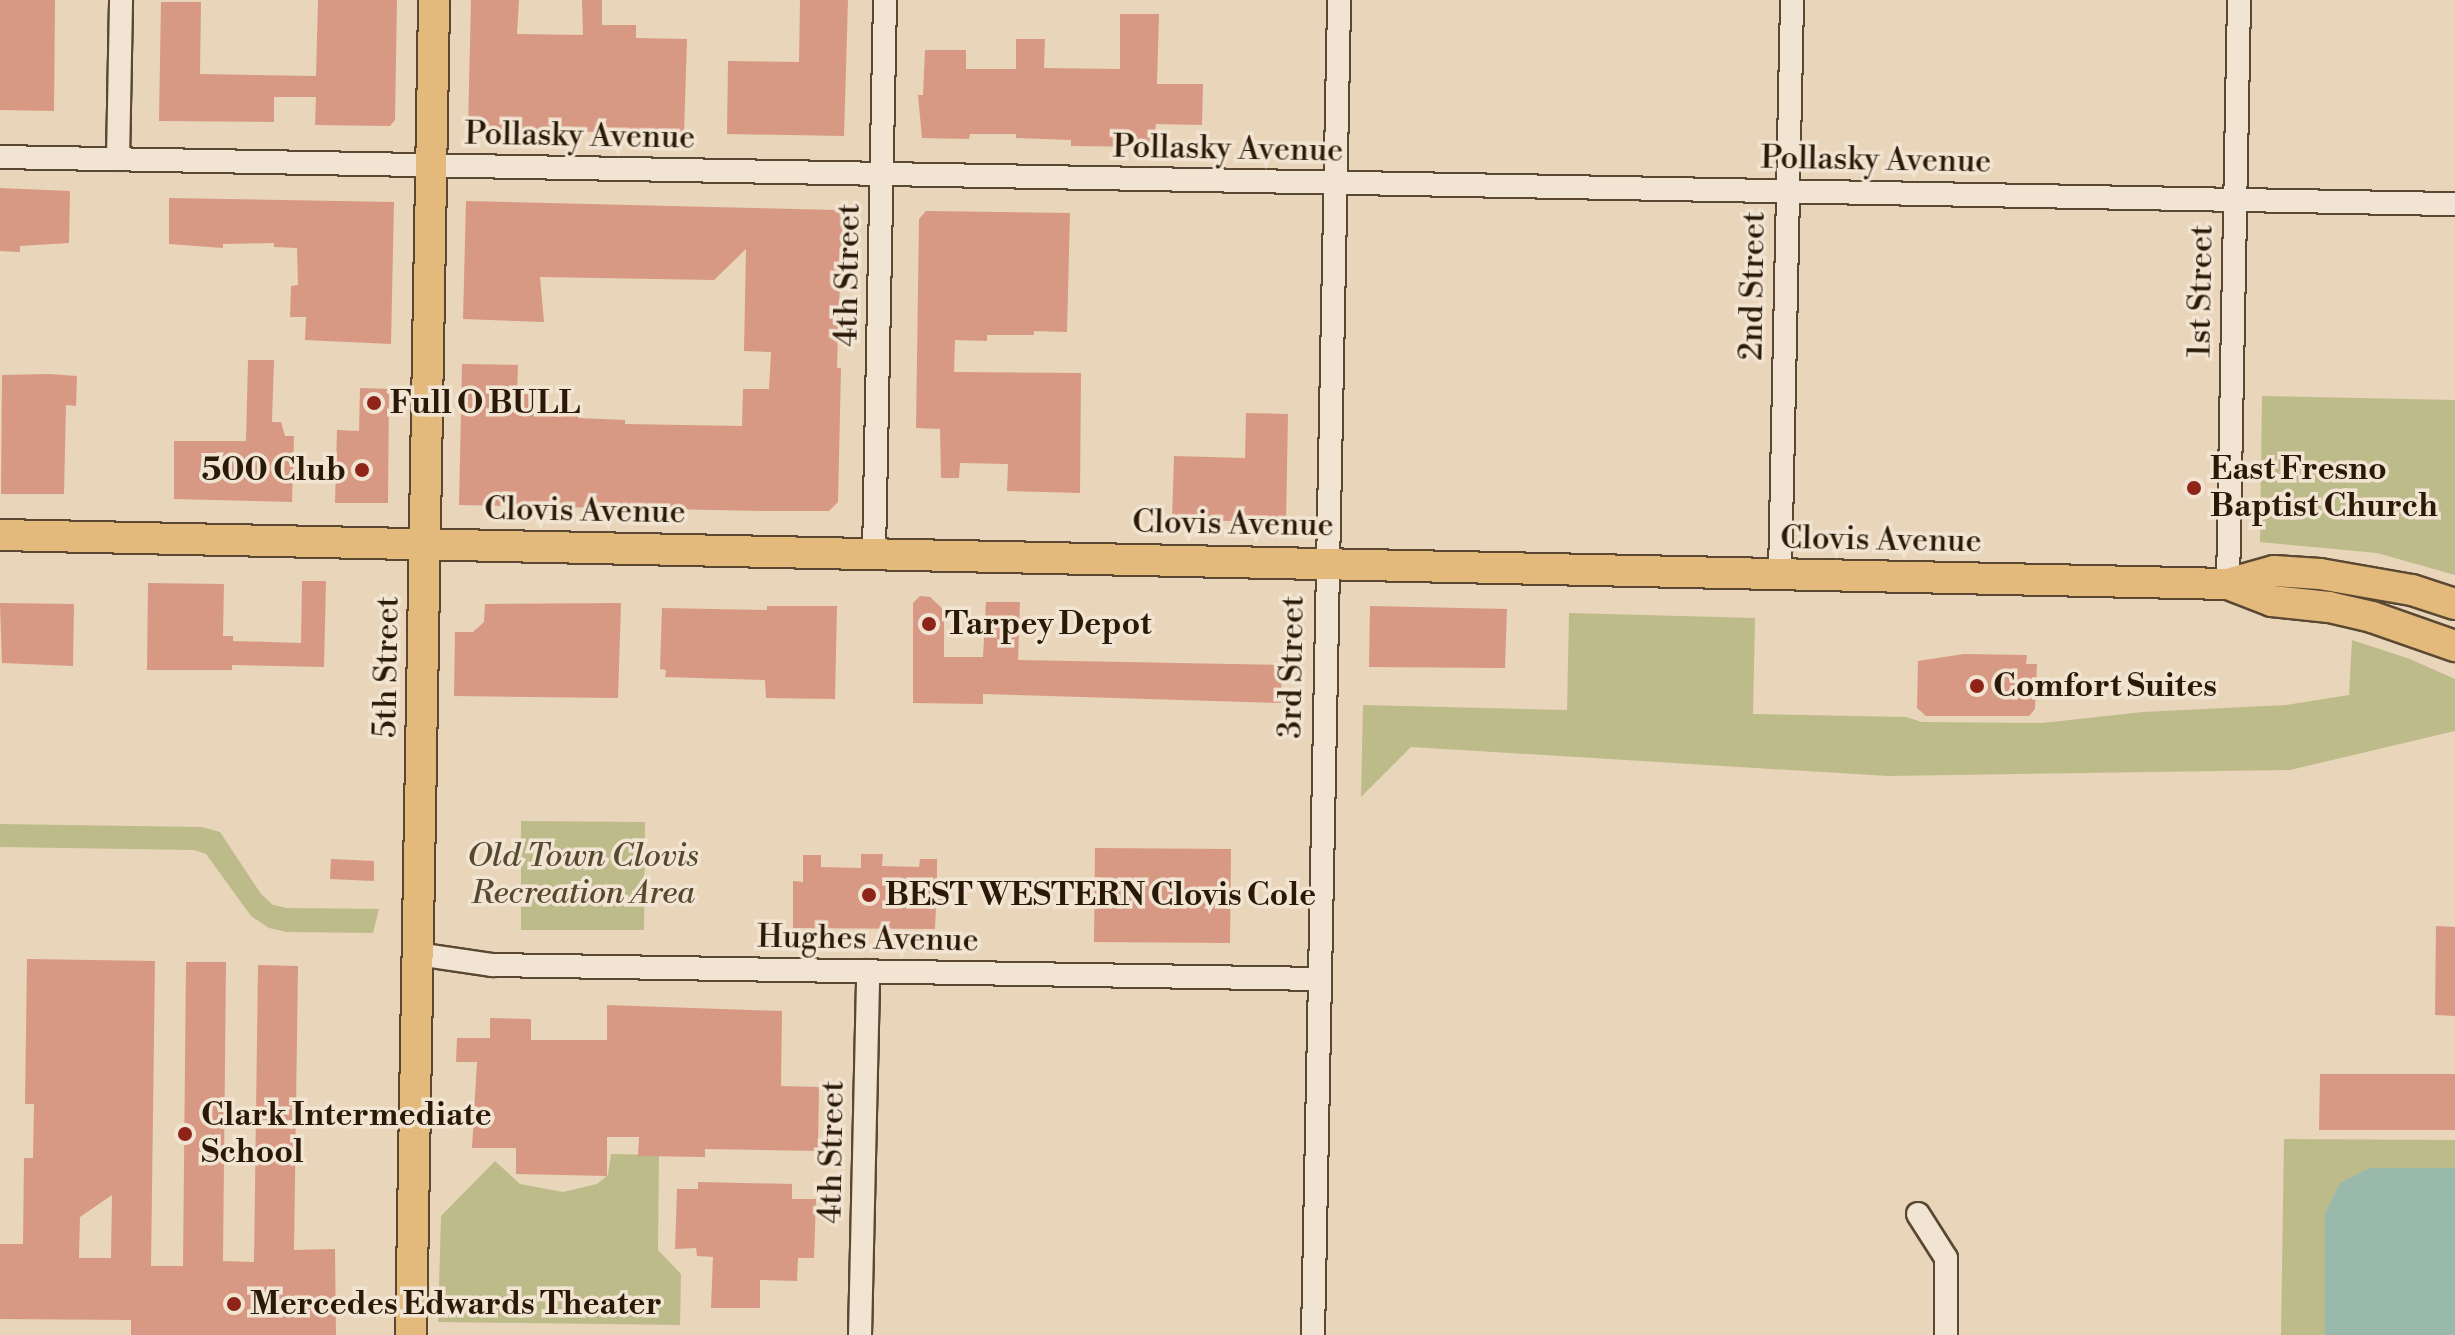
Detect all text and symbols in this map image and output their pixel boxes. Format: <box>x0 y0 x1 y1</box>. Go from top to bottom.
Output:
street label: Pollasky Avenue <box>464 115 696 157</box>
street label: Pollasky Avenue <box>1112 128 1344 170</box>
street label: Pollasky Avenue <box>1760 139 1992 181</box>
street label: 4th Street <box>828 203 868 347</box>
street label: 2nd Street <box>1733 211 1773 361</box>
street label: 1st Street <box>2181 224 2221 358</box>
place label: Full O BULL <box>390 384 580 422</box>
marker: Full O BULL <box>365 394 383 412</box>
place label: 500 Club <box>201 451 346 489</box>
place label: East Fresno Baptist Church <box>2210 451 2438 526</box>
marker: 500 Club <box>353 461 371 479</box>
marker: East Fresno Baptist Church <box>2185 479 2203 497</box>
street label: Clovis Avenue <box>484 490 686 532</box>
street label: Clovis Avenue <box>1132 503 1334 545</box>
street label: Clovis Avenue <box>1780 519 1982 561</box>
street label: 3rd Street <box>1272 595 1312 739</box>
street label: 5th Street <box>367 596 407 738</box>
place label: Tarpey Depot <box>945 605 1151 643</box>
marker: Tarpey Depot <box>920 615 938 633</box>
place label: Comfort Suites <box>1993 667 2217 705</box>
marker: Comfort Suites <box>1968 677 1986 695</box>
park label: Old Town Clovis Recreation Area <box>467 838 699 913</box>
place label: BEST WESTERN Clovis Cole <box>885 876 1316 914</box>
marker: BEST WESTERN Clovis Cole <box>860 886 878 904</box>
street label: Hughes Avenue <box>757 918 979 960</box>
street label: 4th Street <box>812 1080 852 1224</box>
place label: Clark Intermediate School <box>201 1097 492 1172</box>
marker: Clark Intermediate School <box>176 1125 194 1143</box>
place label: Mercedes Edwards Theater <box>250 1285 662 1323</box>
marker: Mercedes Edwards Theater <box>225 1295 243 1313</box>

